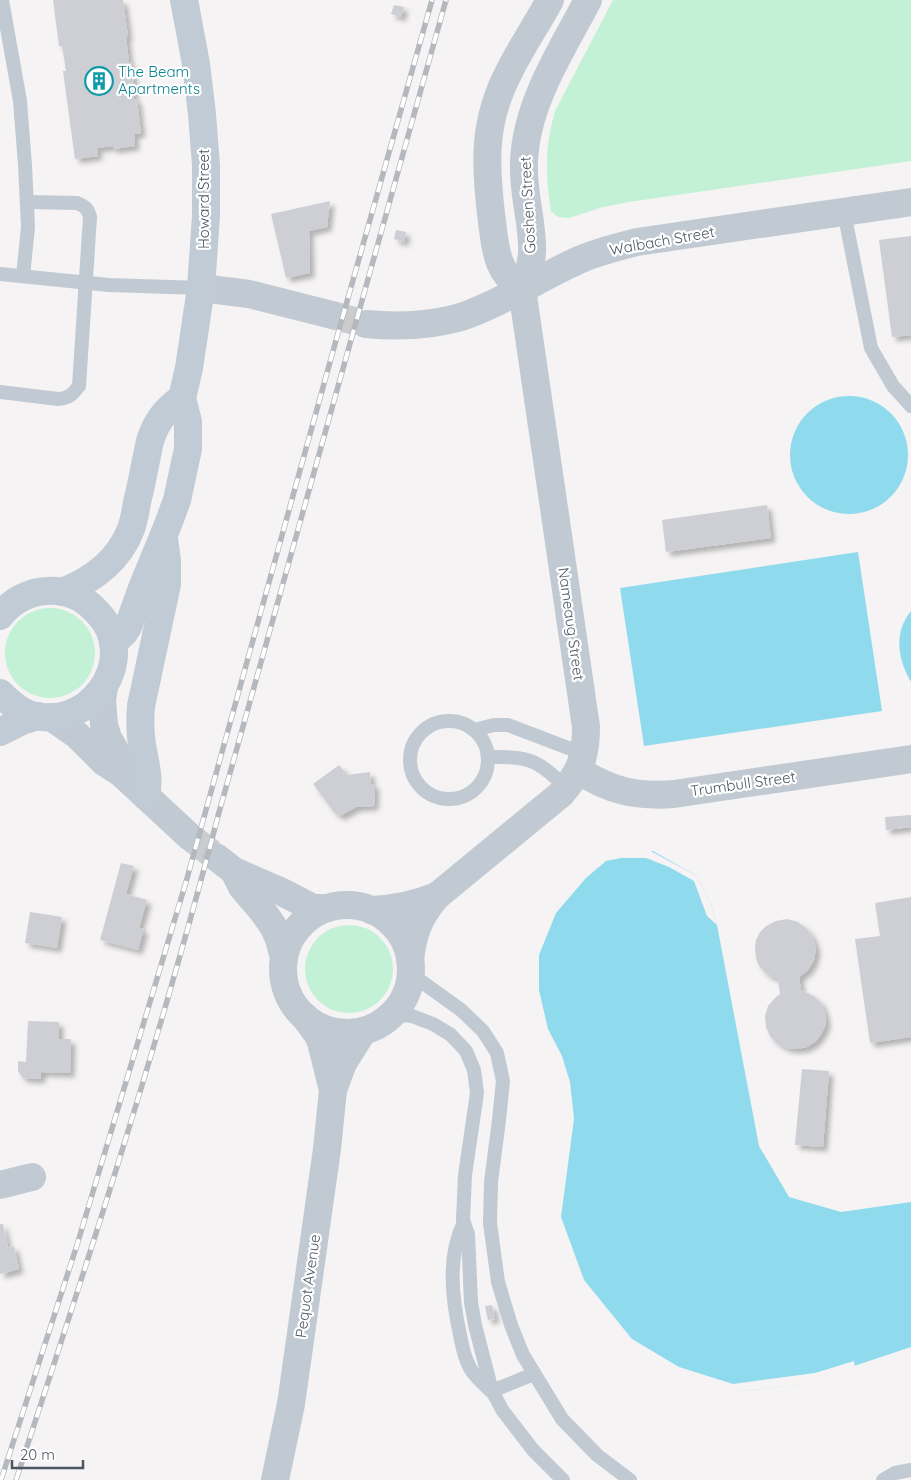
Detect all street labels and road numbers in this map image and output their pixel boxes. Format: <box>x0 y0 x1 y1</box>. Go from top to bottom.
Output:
street label: Howard Street <box>194 149 213 249</box>
street label: Goshen Street <box>515 156 540 254</box>
street label: Walbach Street <box>608 222 716 259</box>
street label: Nameaug Street <box>554 566 589 682</box>
street label: Trumbull Street <box>689 767 797 800</box>
street label: Pequot Avenue <box>291 1233 324 1339</box>

